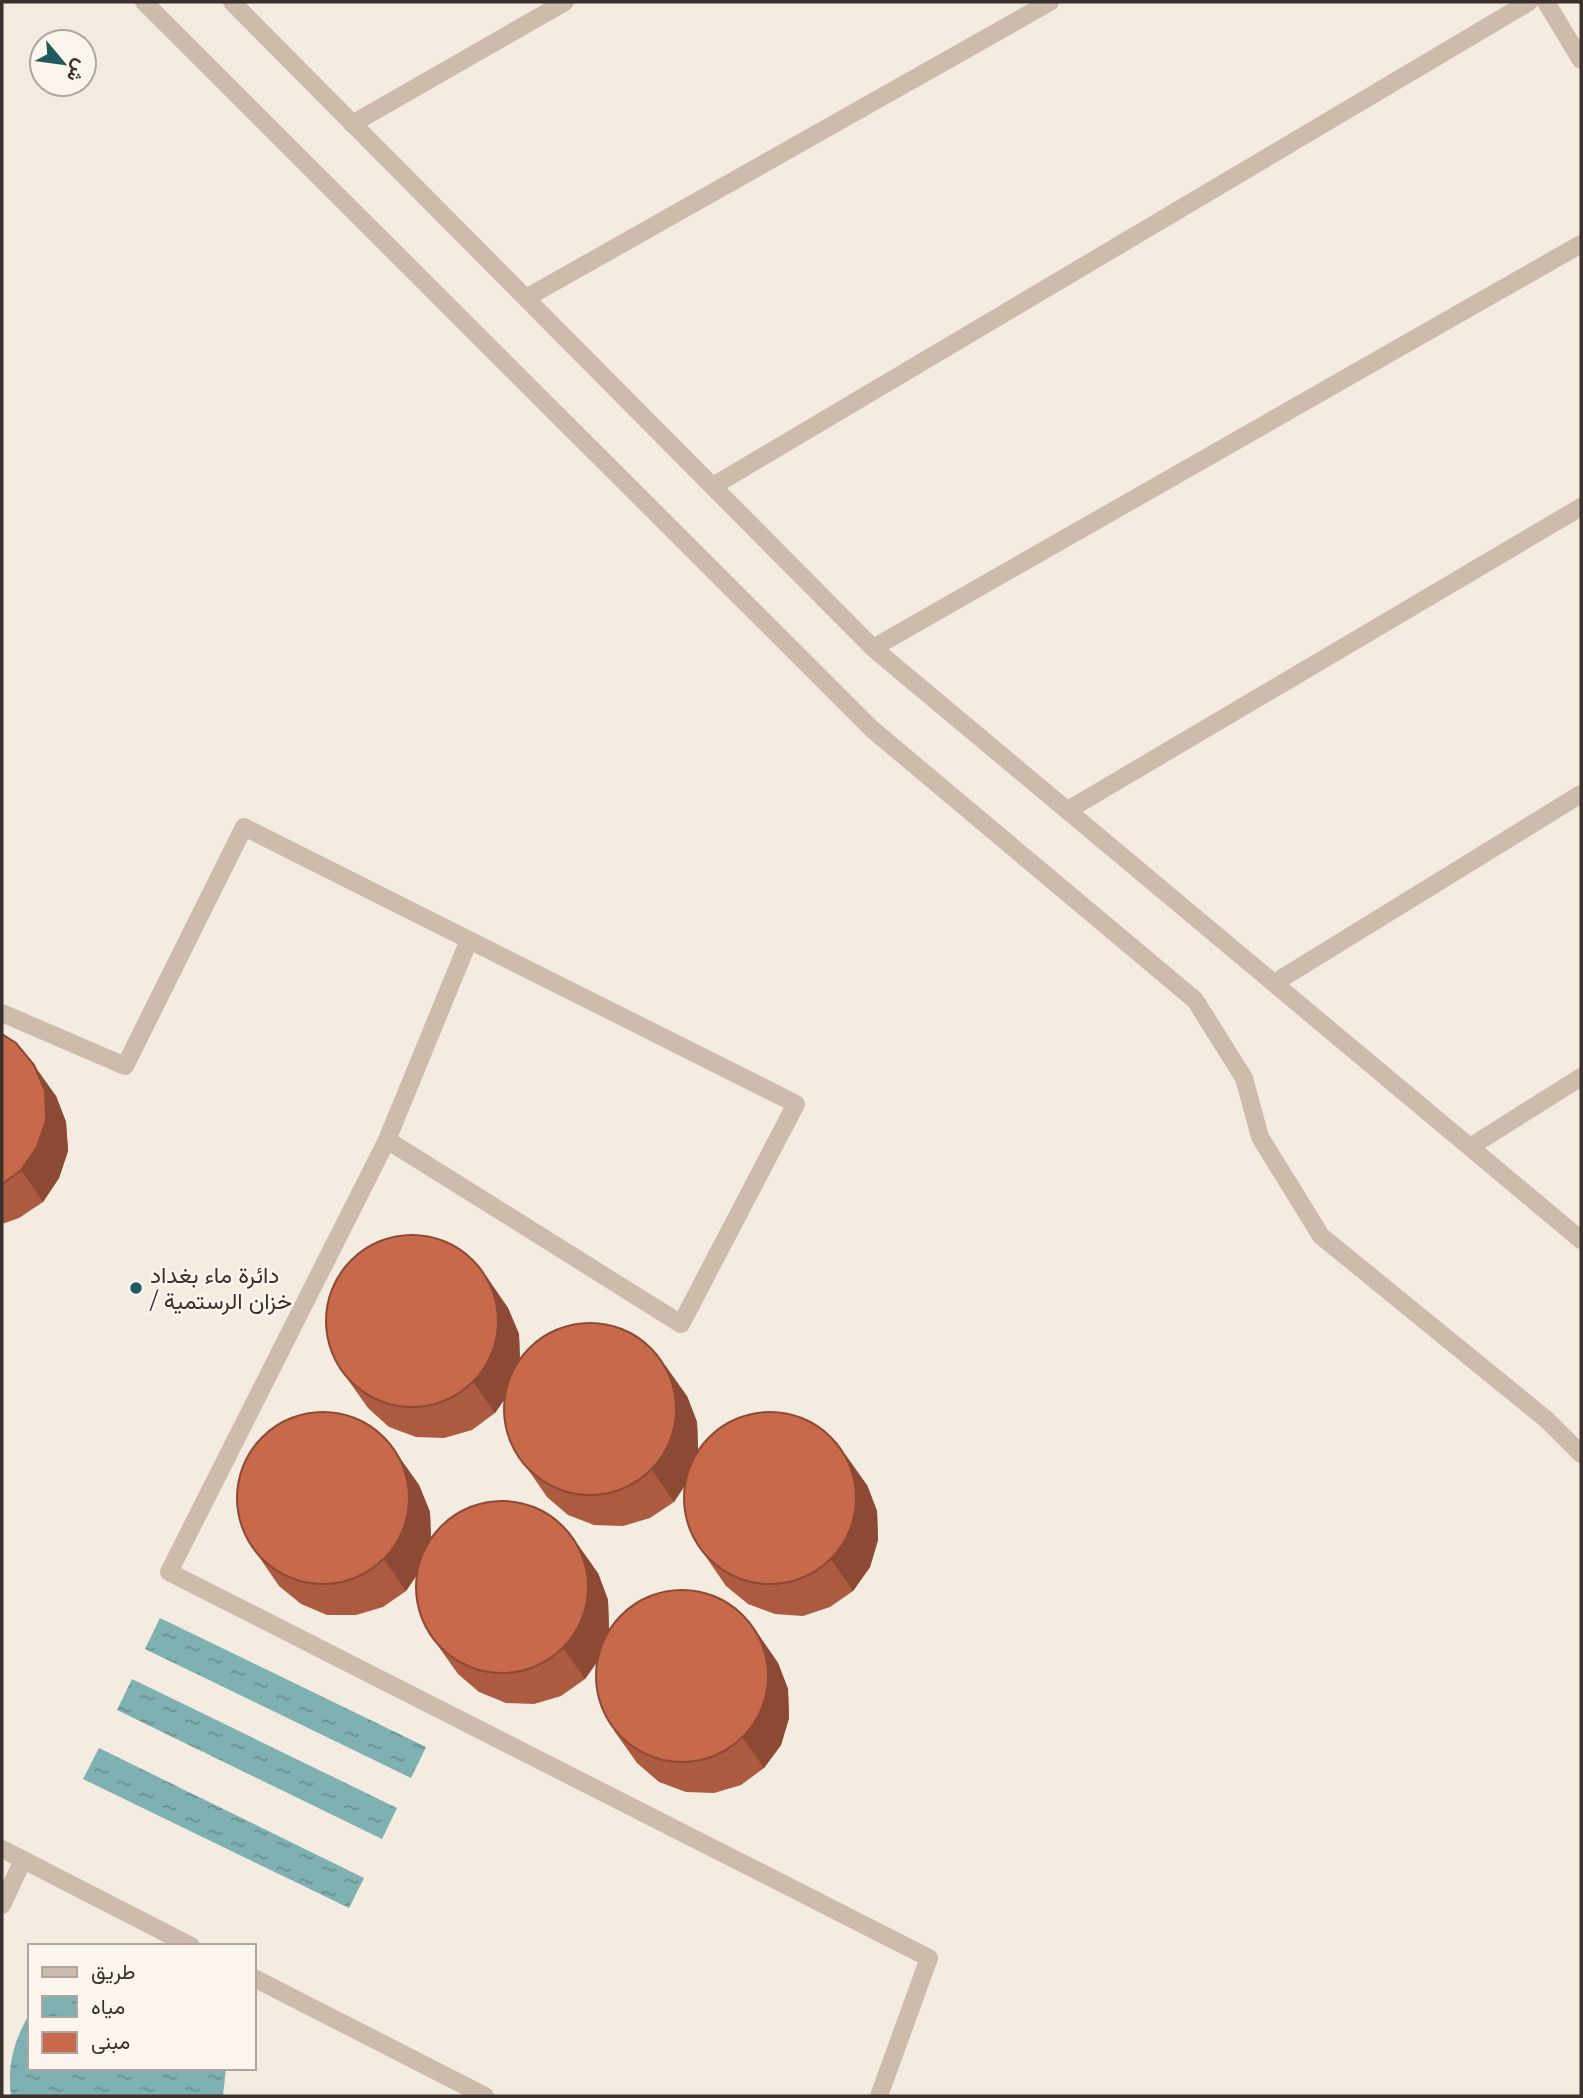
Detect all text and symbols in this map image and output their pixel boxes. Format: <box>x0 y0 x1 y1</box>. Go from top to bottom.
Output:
north arrow <box>28 28 98 98</box>
text: ش <box>62 55 93 87</box>
place label: دائرة ماء بغداد / خزان الرستمية <box>149 1261 292 1316</box>
marker: دائرة ماء بغداد / خزان الرستمية <box>128 1280 144 1296</box>
legend <box>28 1944 256 2070</box>
text: طريق <box>91 1959 136 1985</box>
text: مياه <box>91 1994 125 2019</box>
text: مبنى <box>91 2029 130 2054</box>

